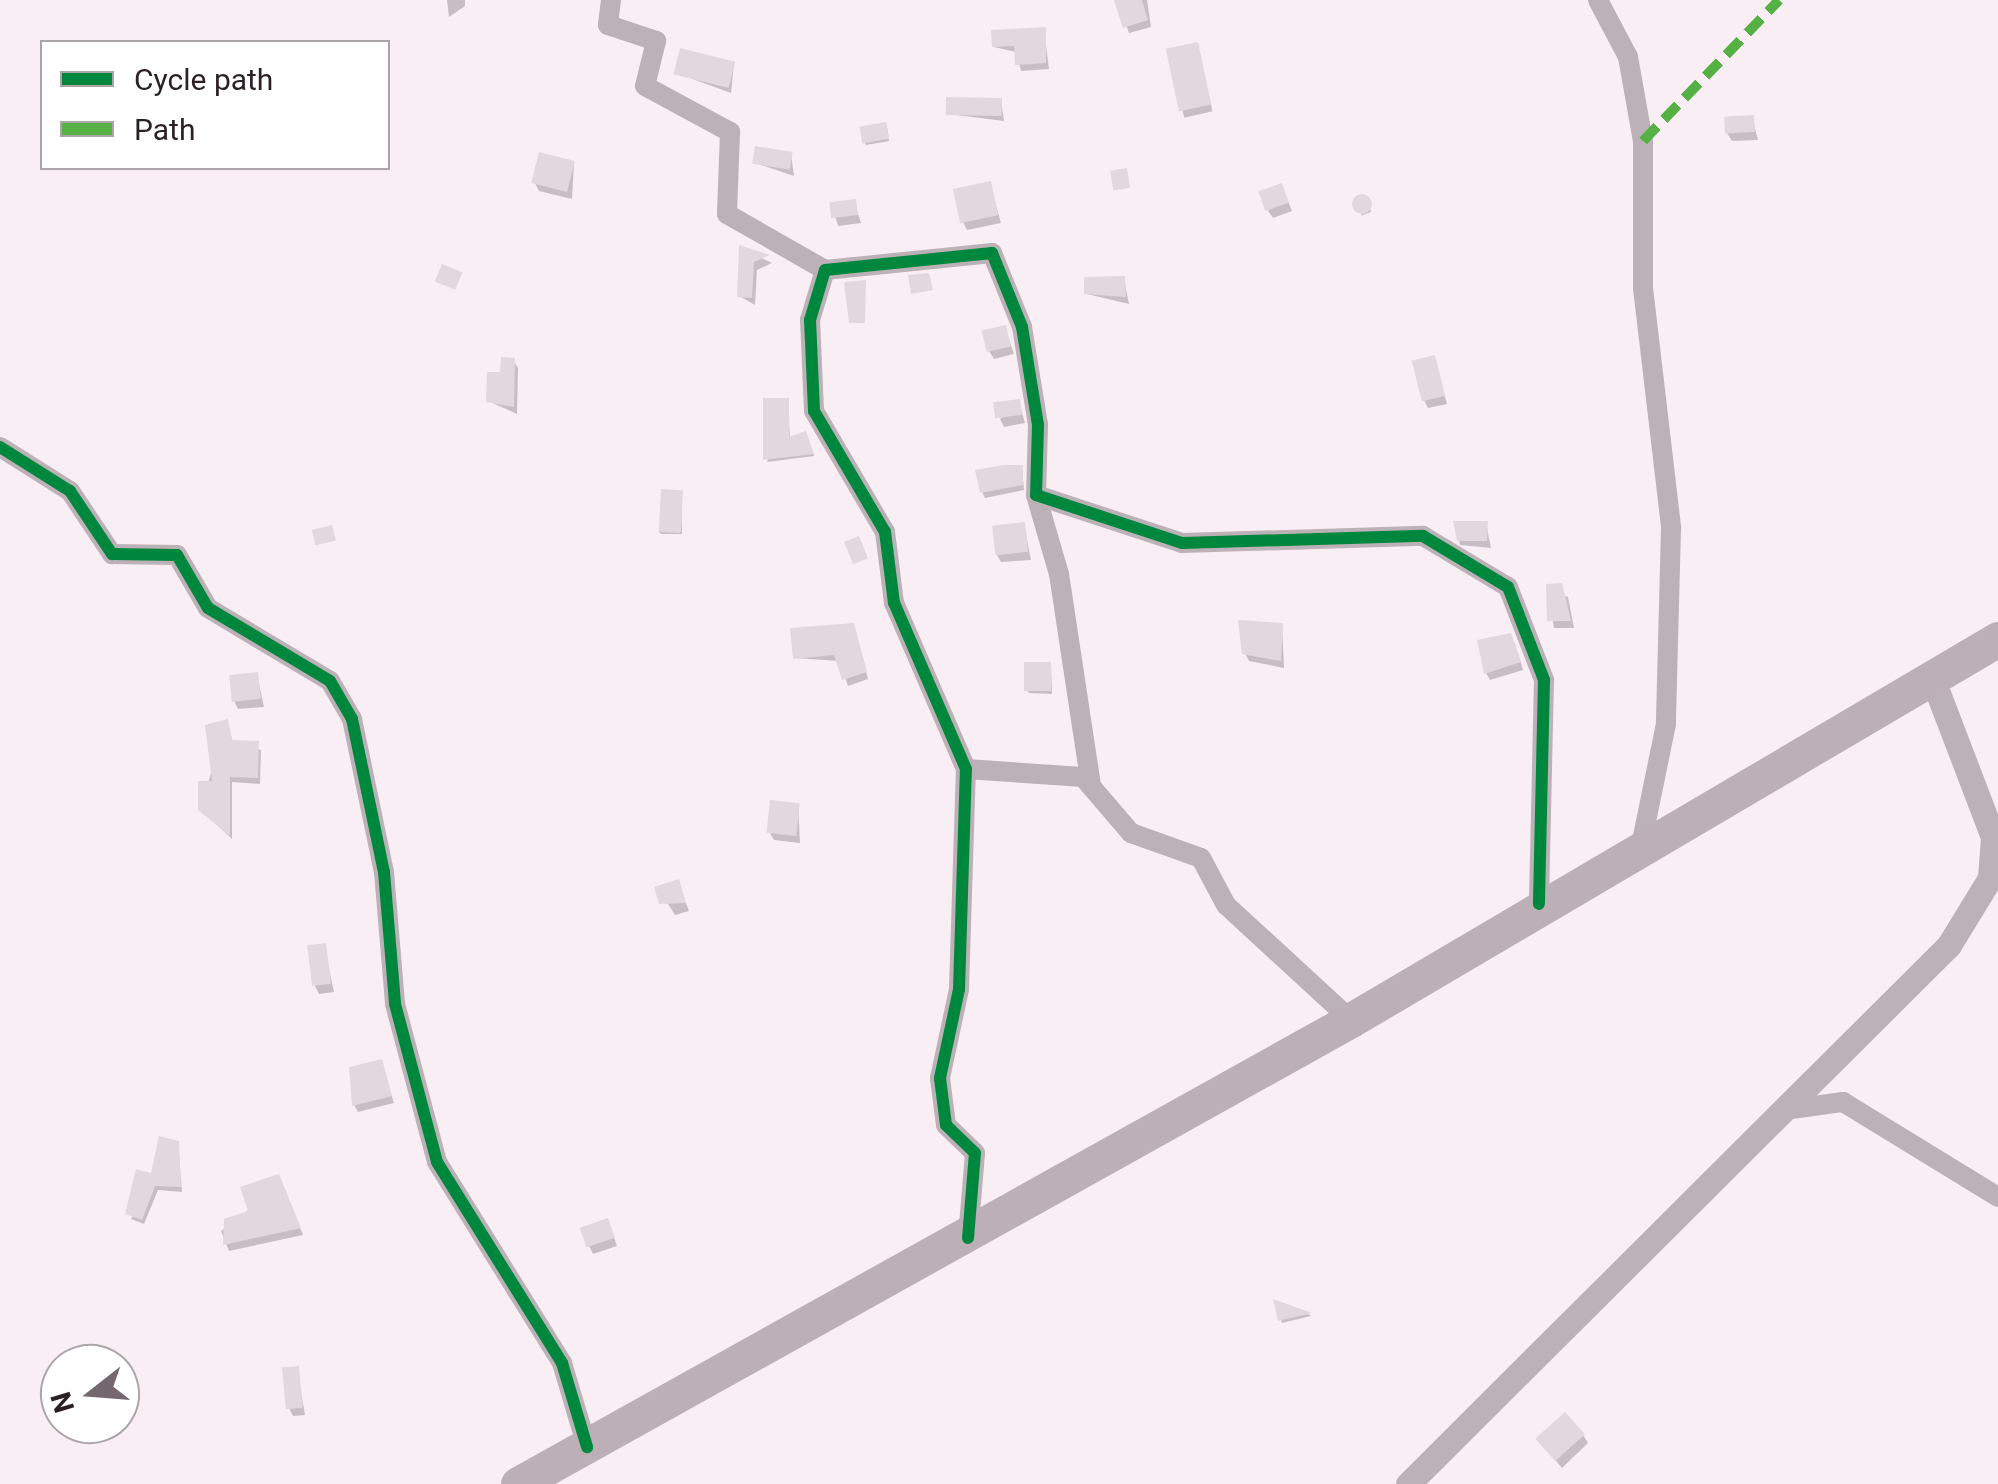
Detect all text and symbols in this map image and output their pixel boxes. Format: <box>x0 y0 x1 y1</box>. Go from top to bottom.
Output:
legend <box>40 40 390 170</box>
text: Cycle path <box>134 62 273 97</box>
text: Path <box>134 112 195 147</box>
north arrow <box>40 1344 140 1444</box>
text: N <box>44 1388 81 1417</box>

